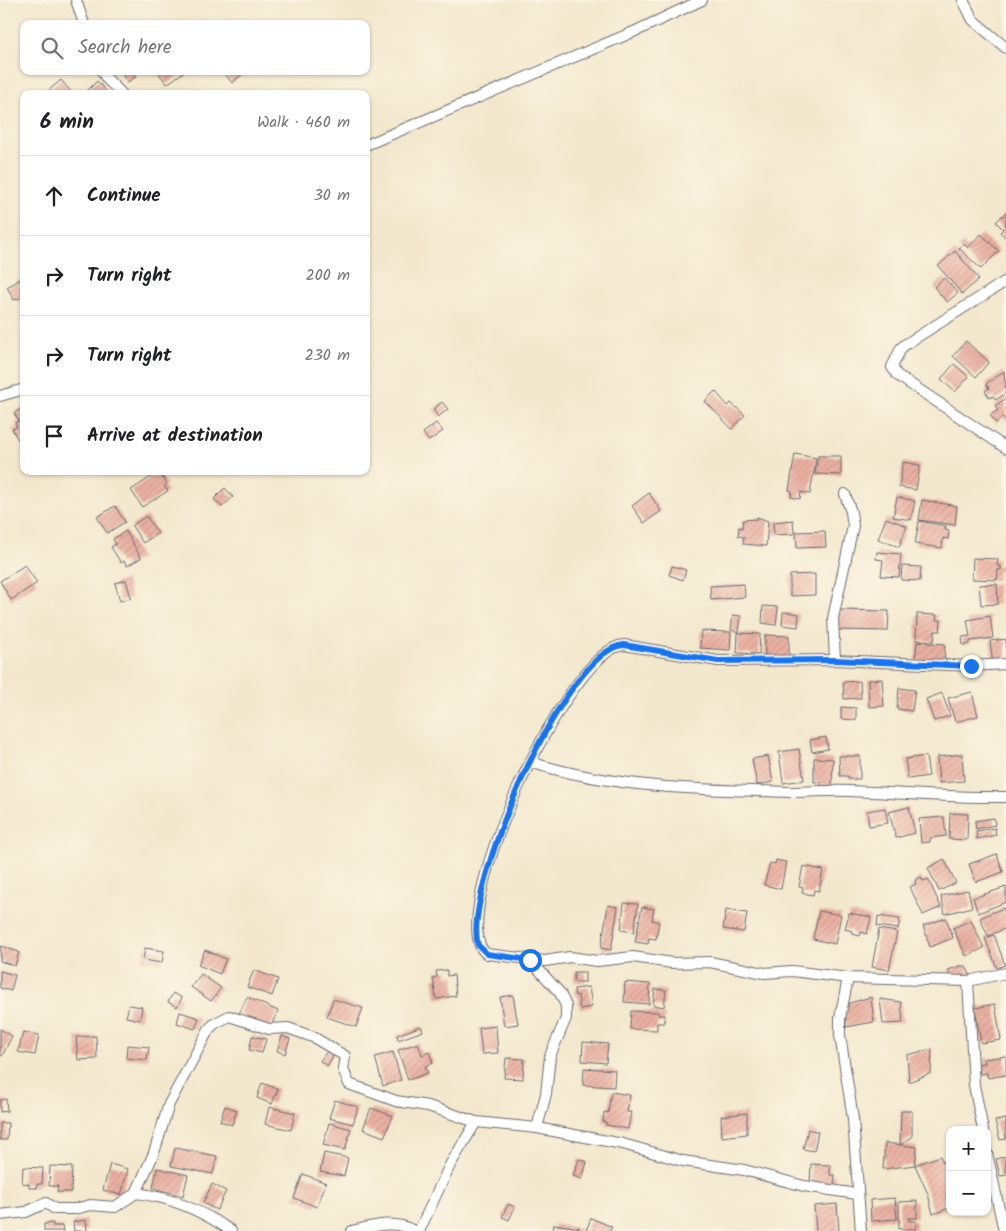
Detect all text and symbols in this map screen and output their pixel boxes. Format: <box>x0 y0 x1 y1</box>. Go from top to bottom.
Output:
search box <box>20 20 370 75</box>
text: Search here <box>78 33 172 63</box>
icon: search <box>38 34 66 62</box>
text: 6 min <box>40 106 94 139</box>
text: Walk · 460 m <box>257 110 350 135</box>
text: Continue <box>87 181 160 211</box>
icon: ahead <box>40 182 68 210</box>
text: 30 m <box>314 183 350 208</box>
text: Turn right <box>87 261 172 291</box>
icon: right <box>40 262 68 290</box>
text: 200 m <box>306 263 350 288</box>
text: Turn right <box>87 341 172 371</box>
icon: right <box>40 342 68 370</box>
text: 230 m <box>304 343 350 368</box>
text: Arrive at destination <box>87 421 263 451</box>
icon: arrive <box>40 422 68 450</box>
route end <box>960 655 983 678</box>
route start <box>519 949 542 972</box>
map controls <box>946 1126 991 1216</box>
button: + <box>946 1126 991 1171</box>
button: − <box>946 1171 991 1216</box>

